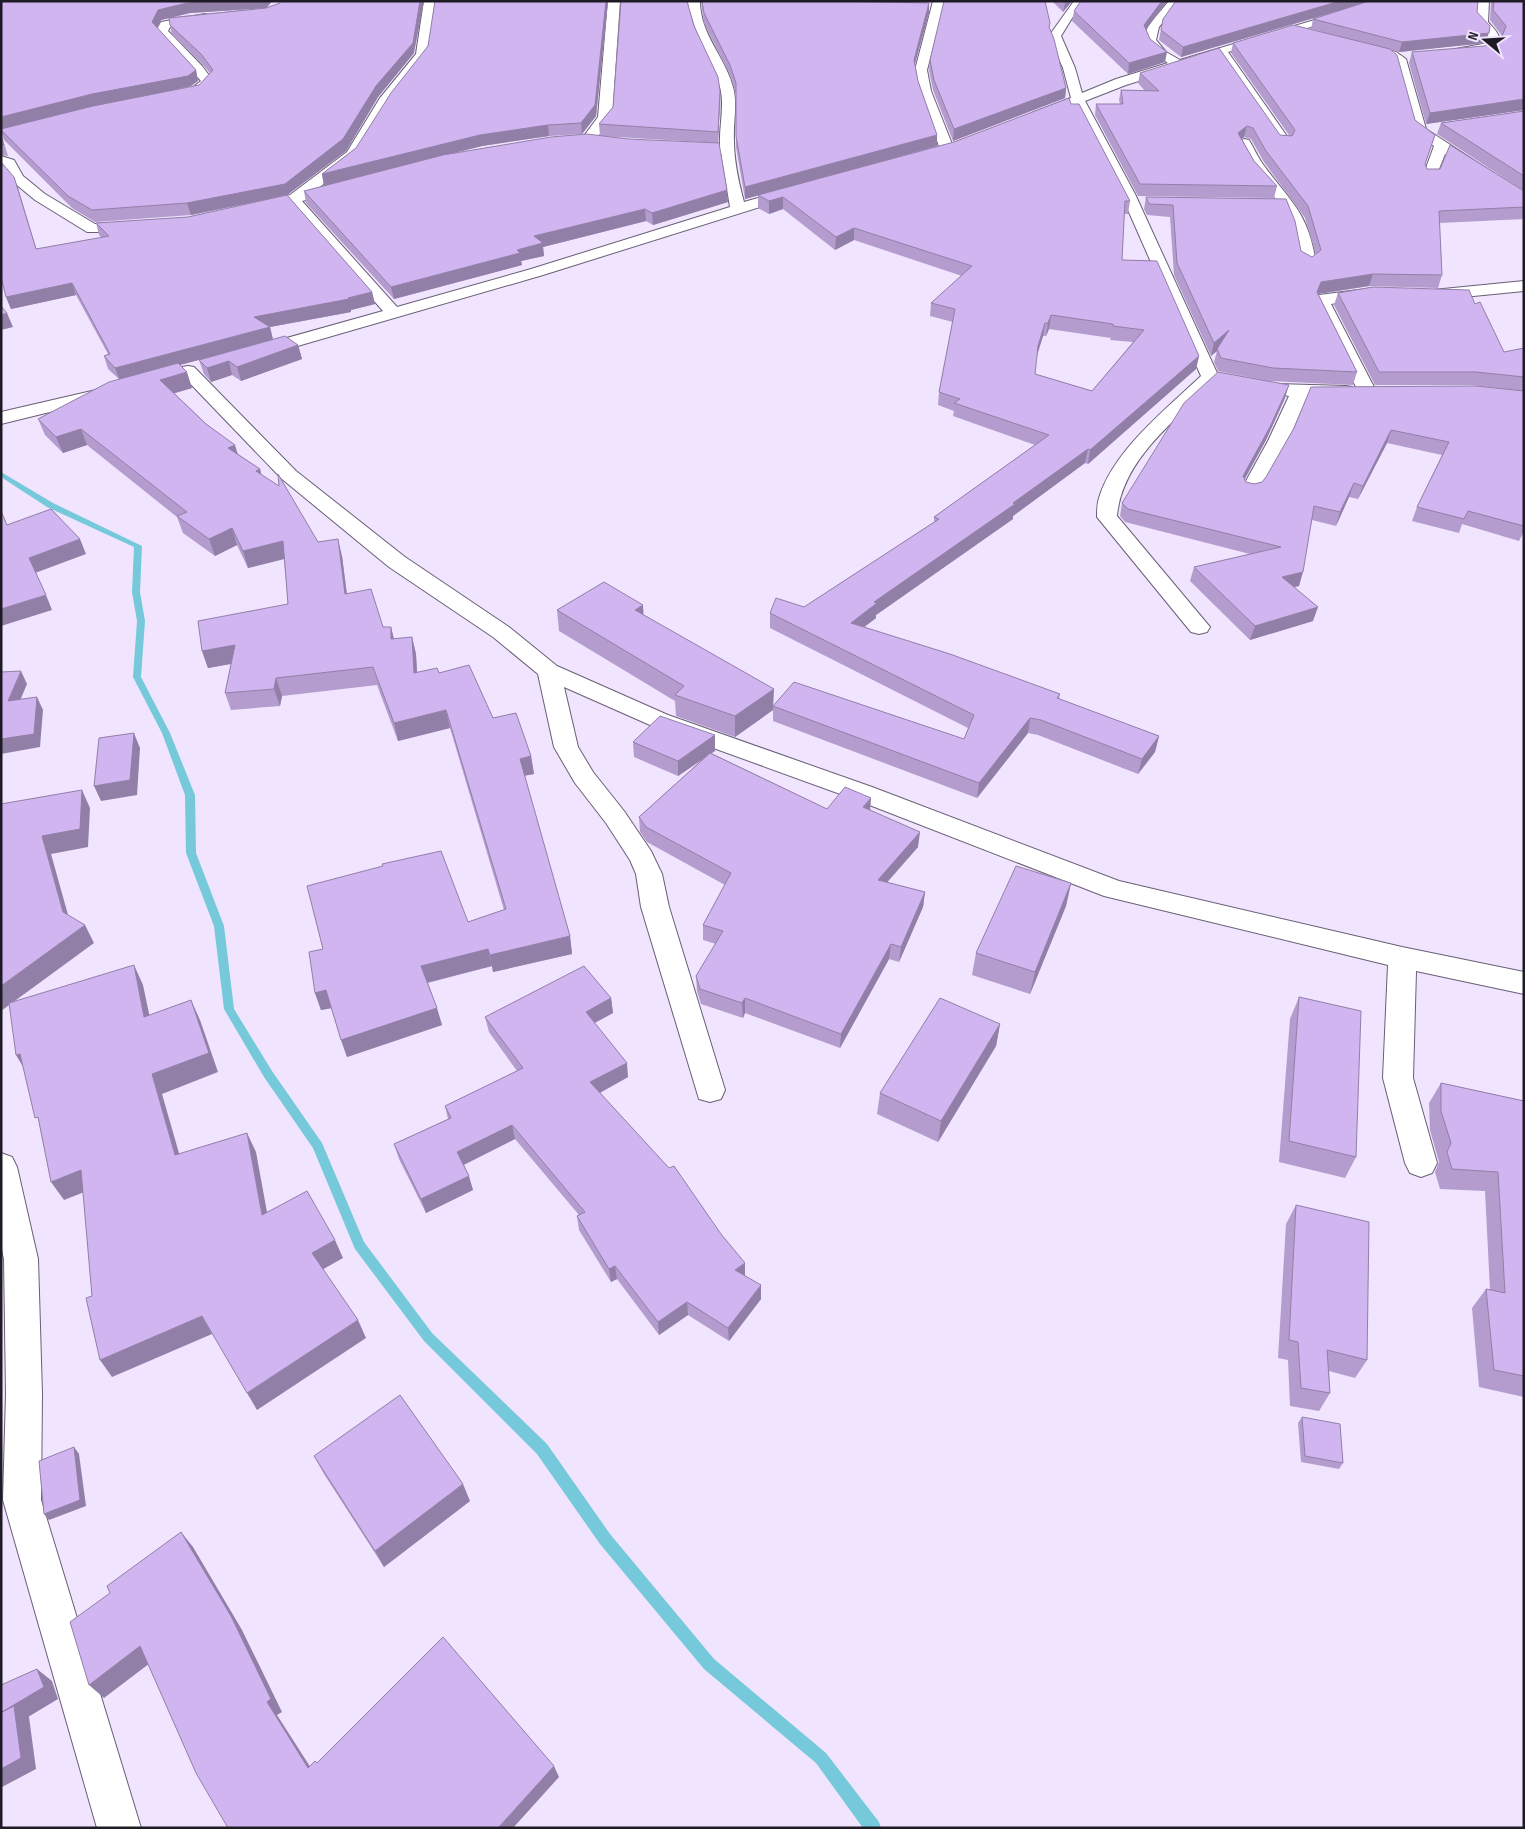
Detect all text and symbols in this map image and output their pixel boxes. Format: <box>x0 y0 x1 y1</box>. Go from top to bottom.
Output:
north arrow <box>1460 15 1510 65</box>
text: N <box>1464 30 1482 42</box>

